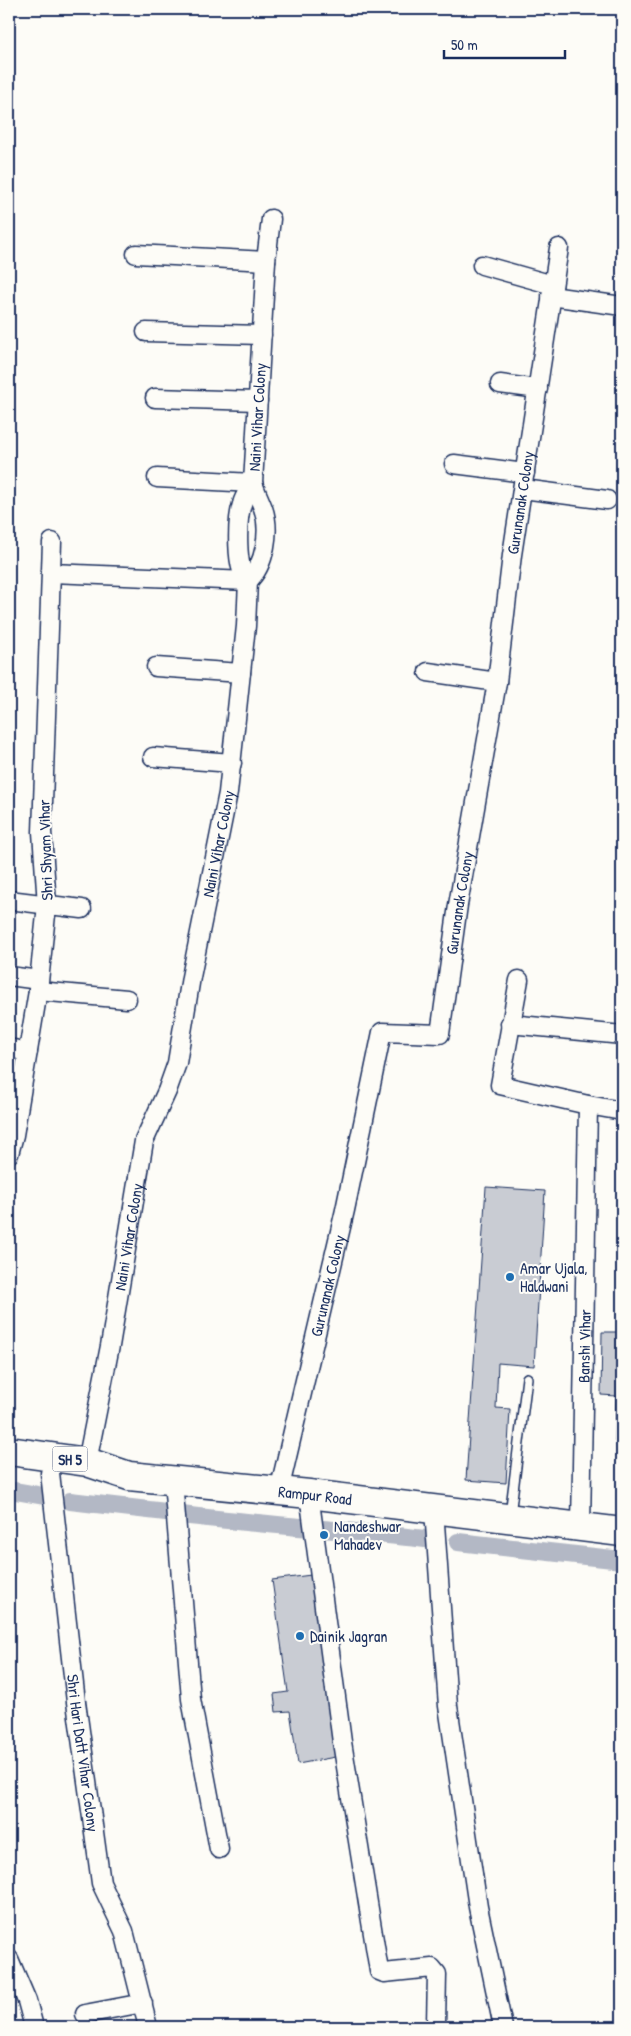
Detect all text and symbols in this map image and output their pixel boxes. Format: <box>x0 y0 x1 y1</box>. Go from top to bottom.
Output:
scale bar <box>444 28 565 60</box>
text: 50 m <box>451 34 478 55</box>
street label: Naini Vihar Colony <box>243 362 271 472</box>
street label: Gurunanak Colony <box>501 449 539 556</box>
street label: Naini Vihar Colony <box>196 788 239 899</box>
street label: Shri Shyam Vihar <box>32 799 58 901</box>
street label: Gurunanak Colony <box>440 849 478 956</box>
street label: Naini Vihar Colony <box>108 1181 148 1292</box>
street label: Gurunanak Colony <box>305 1232 350 1339</box>
place label: Amar Ujala, Haldwani <box>520 1257 587 1297</box>
marker: Amar Ujala, Haldwani <box>504 1271 516 1283</box>
street label: Banshi Vihar <box>572 1309 596 1383</box>
road number: SH 5 <box>52 1446 88 1472</box>
street label: Rampur Road <box>277 1480 353 1510</box>
place label: Nandeshwar Mahadev <box>334 1515 401 1555</box>
marker: Nandeshwar Mahadev <box>318 1529 330 1541</box>
place label: Dainik Jagran <box>310 1625 388 1647</box>
marker: Dainik Jagran <box>294 1630 306 1642</box>
street label: Shri Hari Datt Vihar Colony <box>62 1673 105 1833</box>

